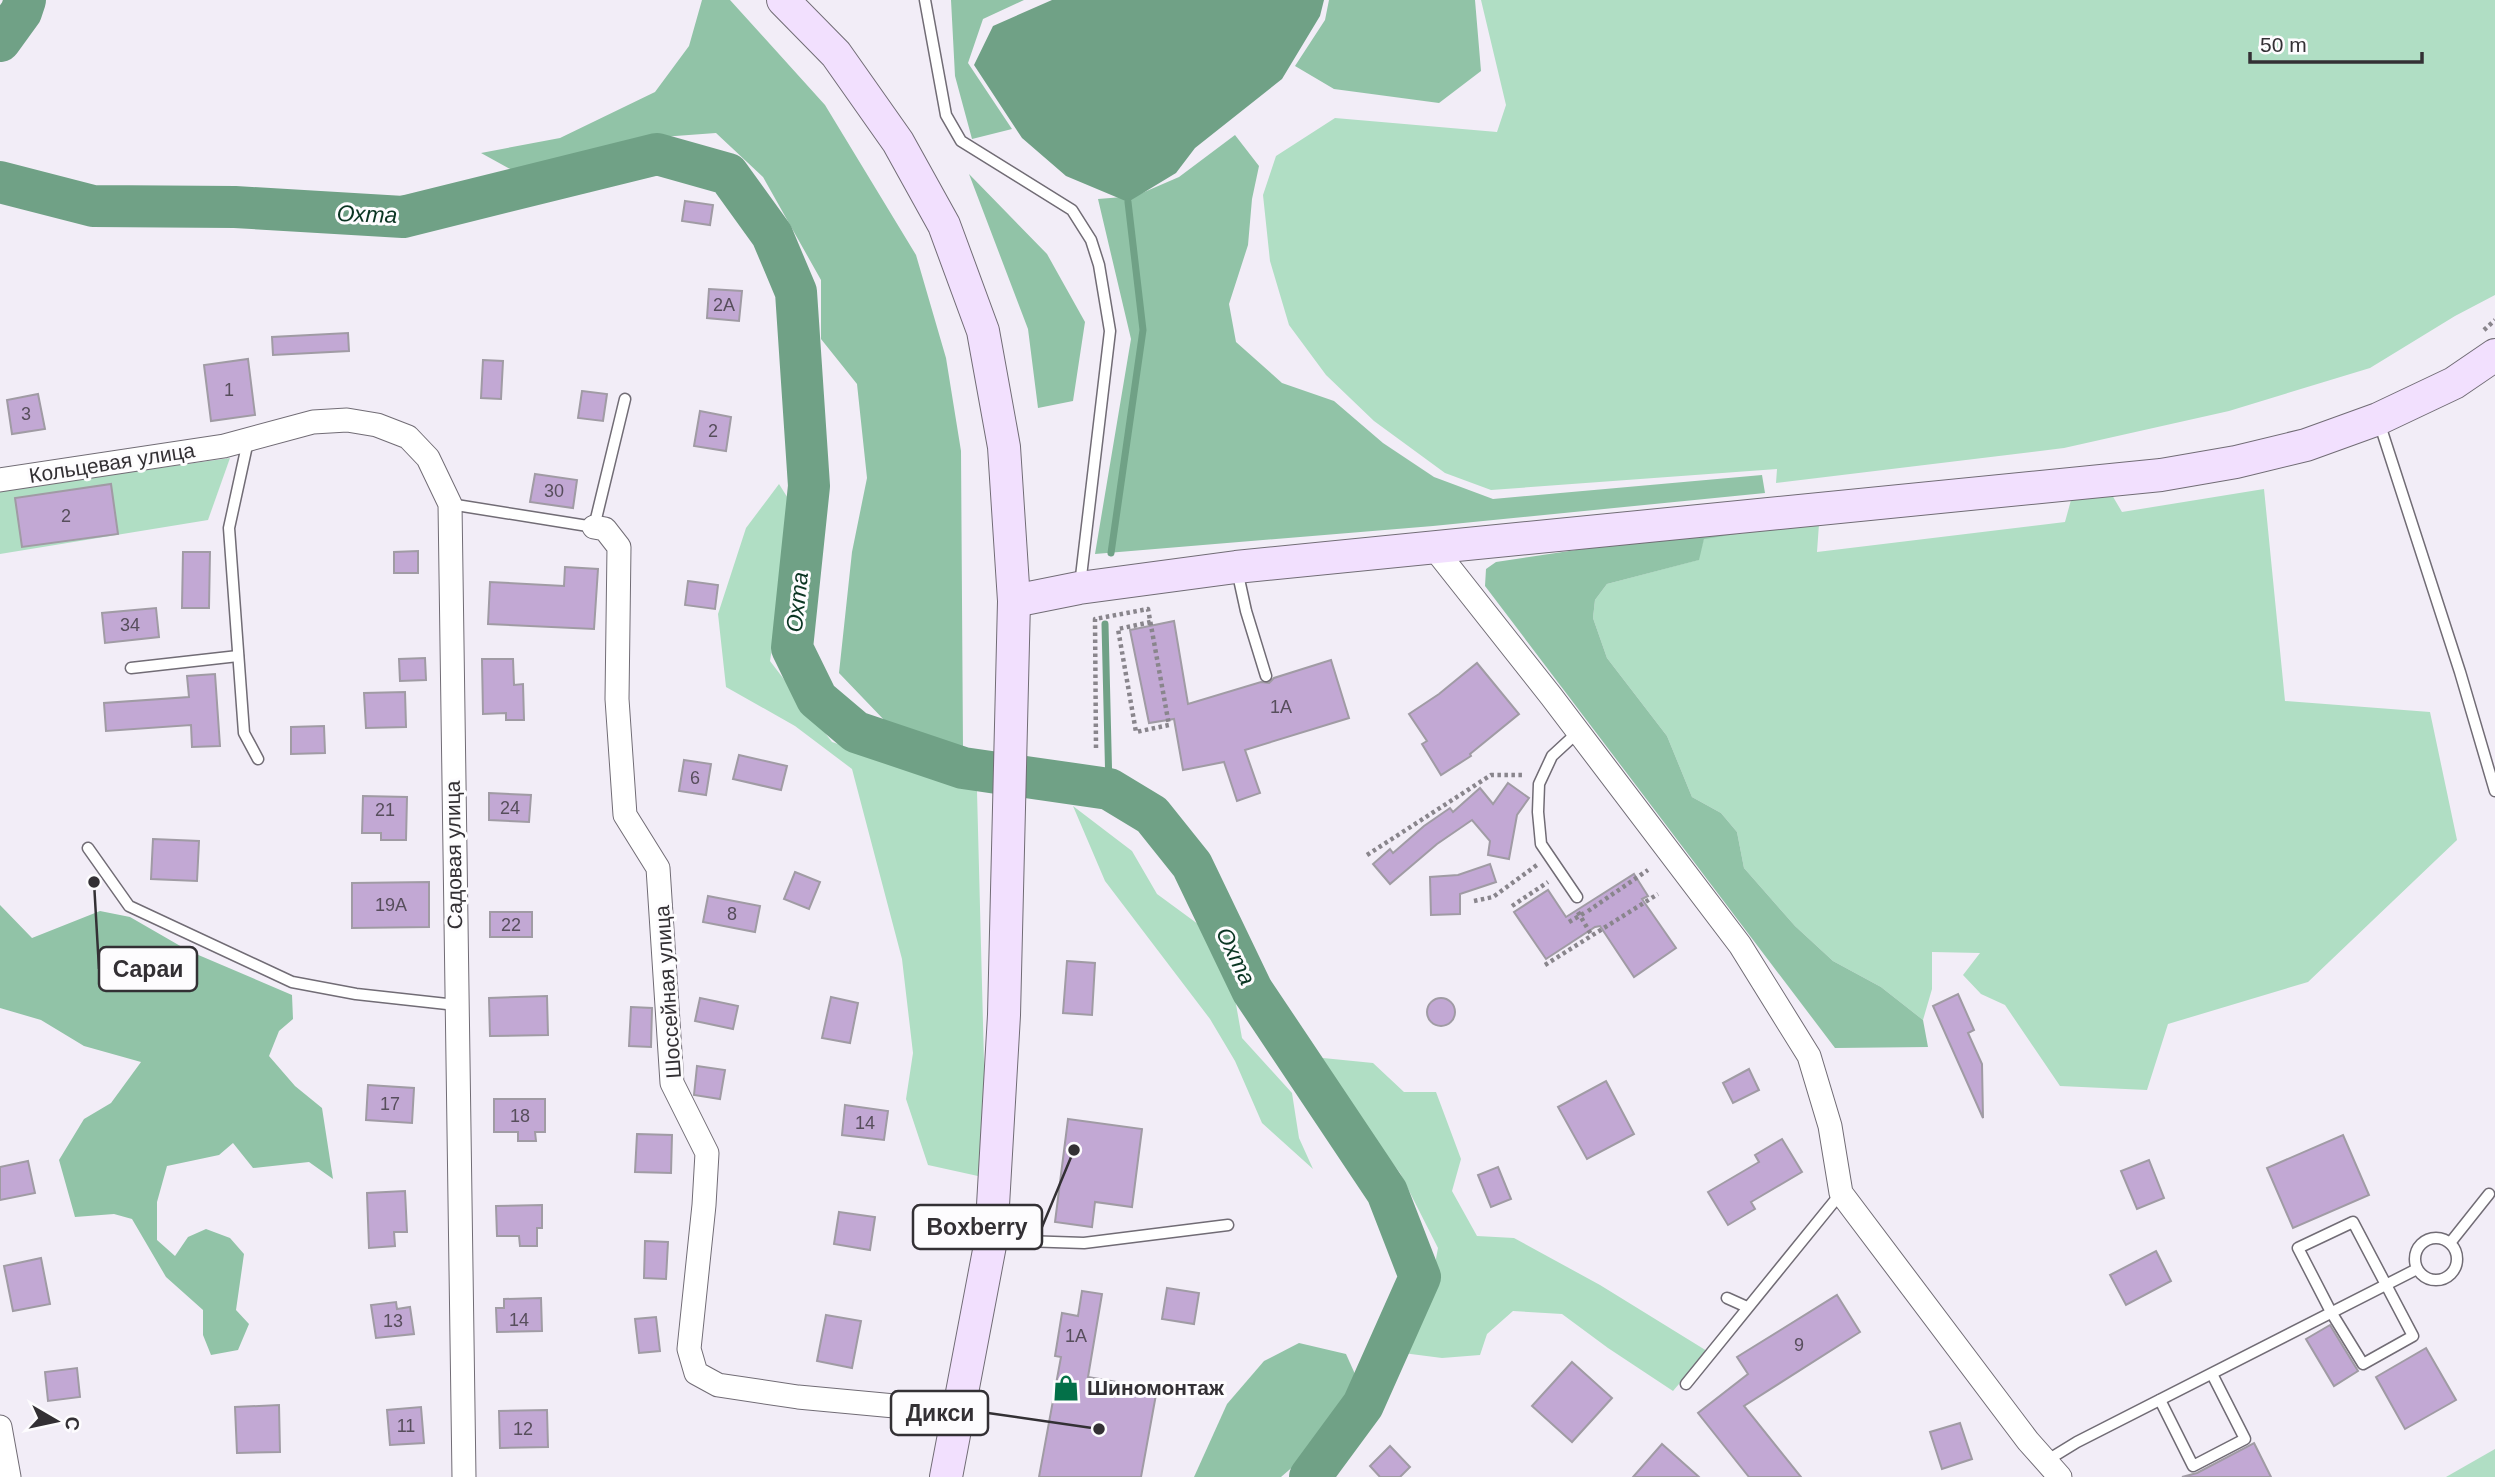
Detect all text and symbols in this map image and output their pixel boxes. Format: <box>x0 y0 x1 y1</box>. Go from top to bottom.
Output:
scale bar <box>2250 21 2422 65</box>
text: 50 m <box>2260 33 2307 56</box>
water label: Охта <box>336 200 398 228</box>
house number: 2А <box>713 295 735 315</box>
house number: 1 <box>224 380 234 400</box>
house number: 3 <box>21 404 31 424</box>
house number: 2 <box>708 421 718 441</box>
street label: Кольцевая улица <box>27 438 197 487</box>
house number: 30 <box>544 481 564 501</box>
house number: 2 <box>61 506 71 526</box>
water label: Охта <box>781 571 813 633</box>
house number: 34 <box>120 615 140 635</box>
house number: 1А <box>1270 697 1292 717</box>
house number: 6 <box>690 768 700 788</box>
street label: Садовая улица <box>441 780 466 929</box>
house number: 24 <box>500 798 520 818</box>
house number: 21 <box>375 800 395 820</box>
house number: 19А <box>375 895 407 915</box>
street label: Шоссейная улица <box>650 904 685 1079</box>
house number: 8 <box>727 904 737 924</box>
house number: 22 <box>501 915 521 935</box>
water label: Охта <box>1211 923 1261 989</box>
callout: Сараи <box>99 947 197 991</box>
text: Сараи <box>113 956 183 982</box>
house number: 17 <box>380 1094 400 1114</box>
house number: 18 <box>510 1106 530 1126</box>
house number: 14 <box>855 1113 875 1133</box>
callout: Boxberry <box>913 1205 1042 1249</box>
text: Boxberry <box>927 1214 1028 1240</box>
house number: 14 <box>509 1310 529 1330</box>
house number: 13 <box>383 1311 403 1331</box>
house number: 1А <box>1065 1326 1087 1346</box>
house number: 9 <box>1794 1335 1804 1355</box>
shop icon: Шиномонтаж <box>1051 1373 1081 1403</box>
place label: Шиномонтаж <box>1087 1376 1225 1399</box>
north arrow <box>21 1386 91 1456</box>
callout: Дикси <box>891 1391 988 1435</box>
text: Дикси <box>906 1400 974 1426</box>
text: С <box>61 1415 84 1432</box>
house number: 11 <box>397 1416 415 1436</box>
house number: 12 <box>513 1419 533 1439</box>

